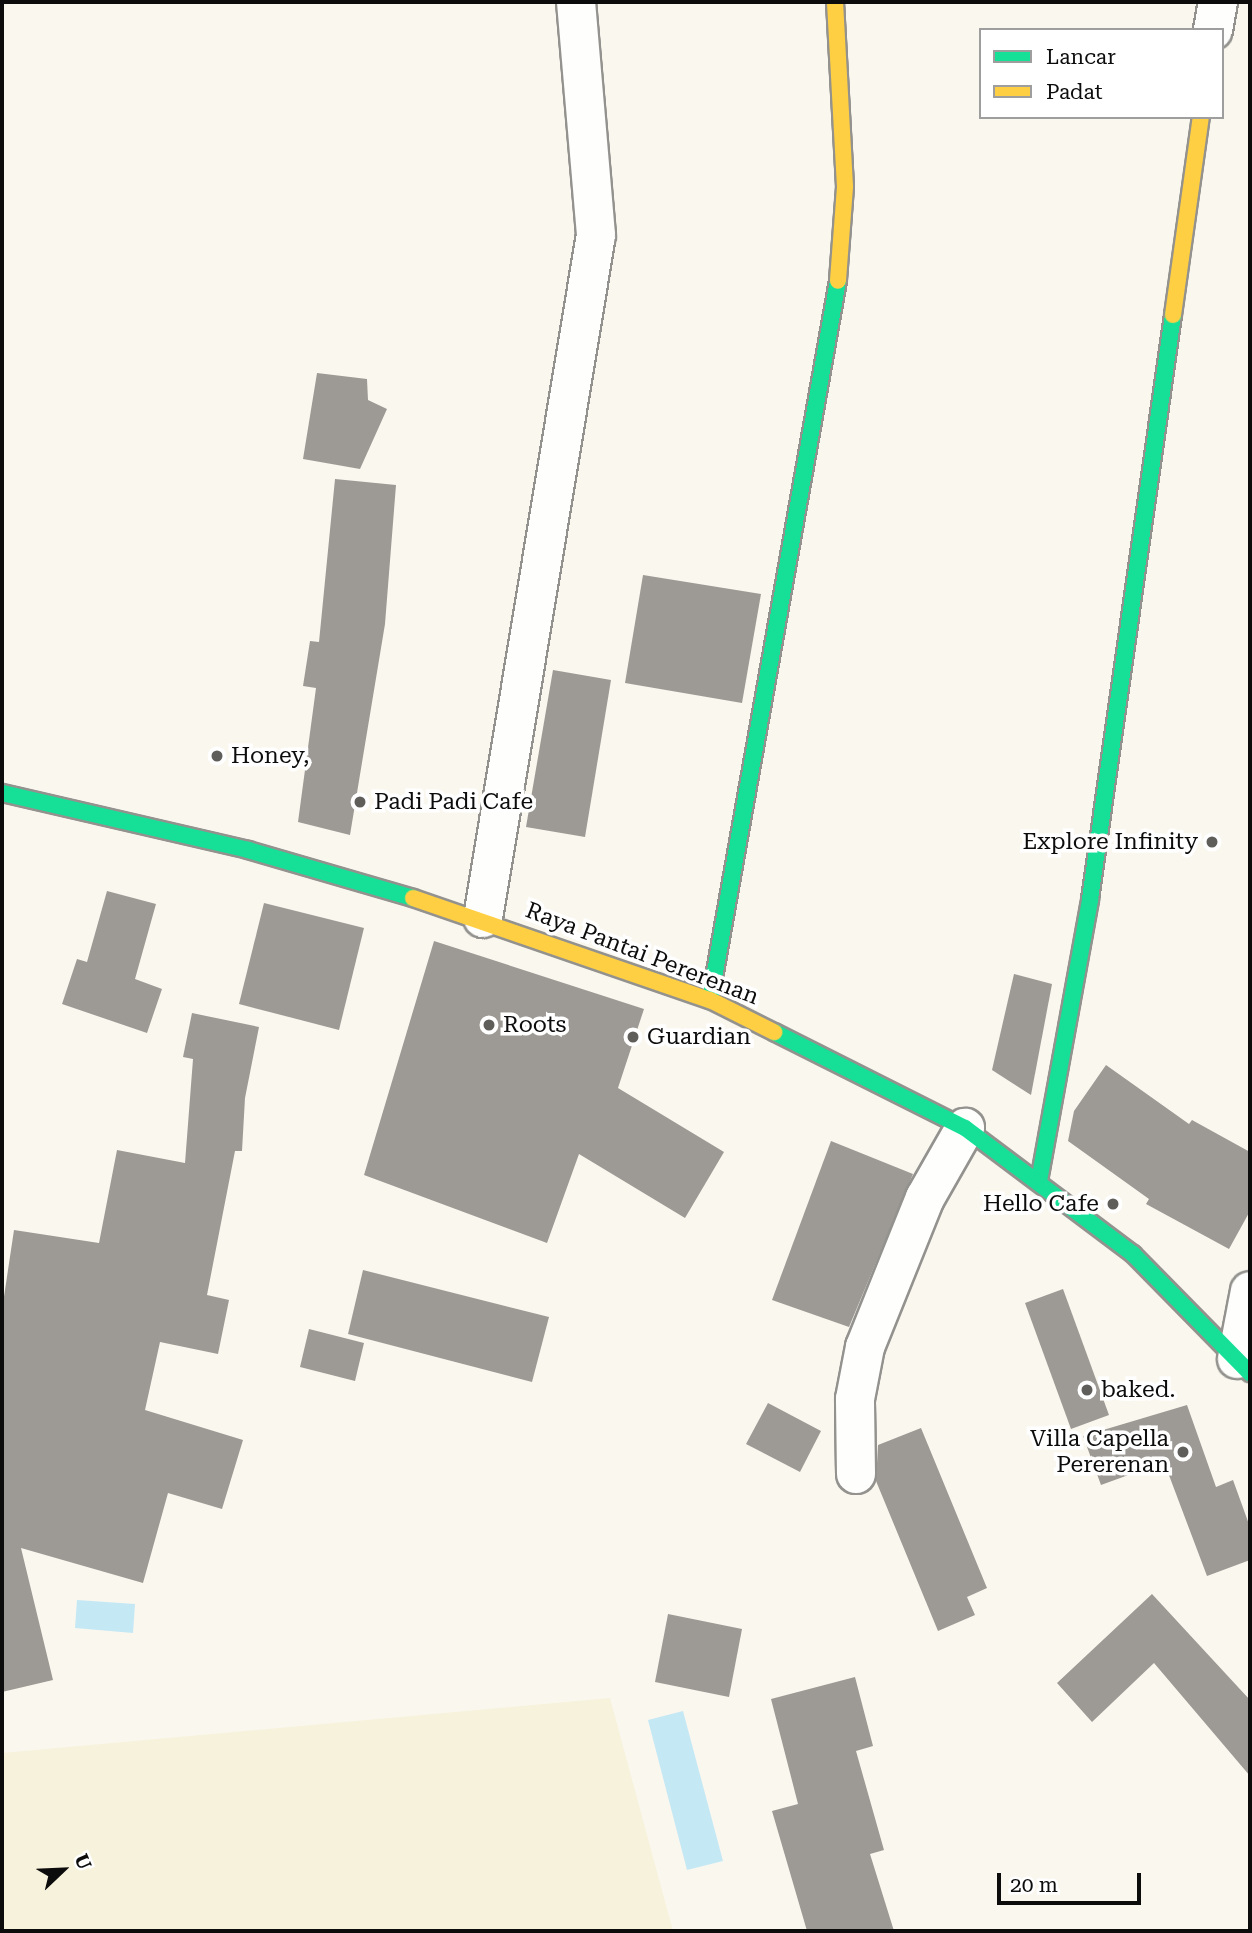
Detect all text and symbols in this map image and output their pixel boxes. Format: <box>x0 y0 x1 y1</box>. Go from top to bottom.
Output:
legend <box>979 28 1224 119</box>
text: Lancar <box>1046 45 1116 69</box>
text: Padat <box>1046 80 1103 104</box>
place label: Honey, <box>231 742 309 770</box>
marker: Honey, <box>209 748 225 764</box>
place label: Padi Padi Cafe <box>374 788 533 816</box>
marker: Padi Padi Cafe <box>352 794 368 810</box>
place label: Explore Infinity <box>1023 828 1198 856</box>
marker: Explore Infinity <box>1204 834 1220 850</box>
street label: Raya Pantai Pererenan <box>522 897 762 1011</box>
place label: Roots <box>503 1011 566 1039</box>
marker: Roots <box>481 1017 497 1033</box>
place label: Guardian <box>647 1023 751 1051</box>
marker: Guardian <box>625 1029 641 1045</box>
place label: Hello Cafe <box>983 1190 1099 1218</box>
marker: Hello Cafe <box>1105 1196 1121 1212</box>
place label: baked. <box>1101 1376 1175 1404</box>
marker: baked. <box>1079 1382 1095 1398</box>
place label: Villa Capella Pererenan <box>1030 1425 1169 1479</box>
marker: Villa Capella Pererenan <box>1175 1444 1191 1460</box>
north arrow <box>28 1835 98 1905</box>
text: U <box>69 1850 96 1873</box>
scale bar <box>1000 1860 1144 1904</box>
text: 20 m <box>1010 1873 1058 1897</box>

